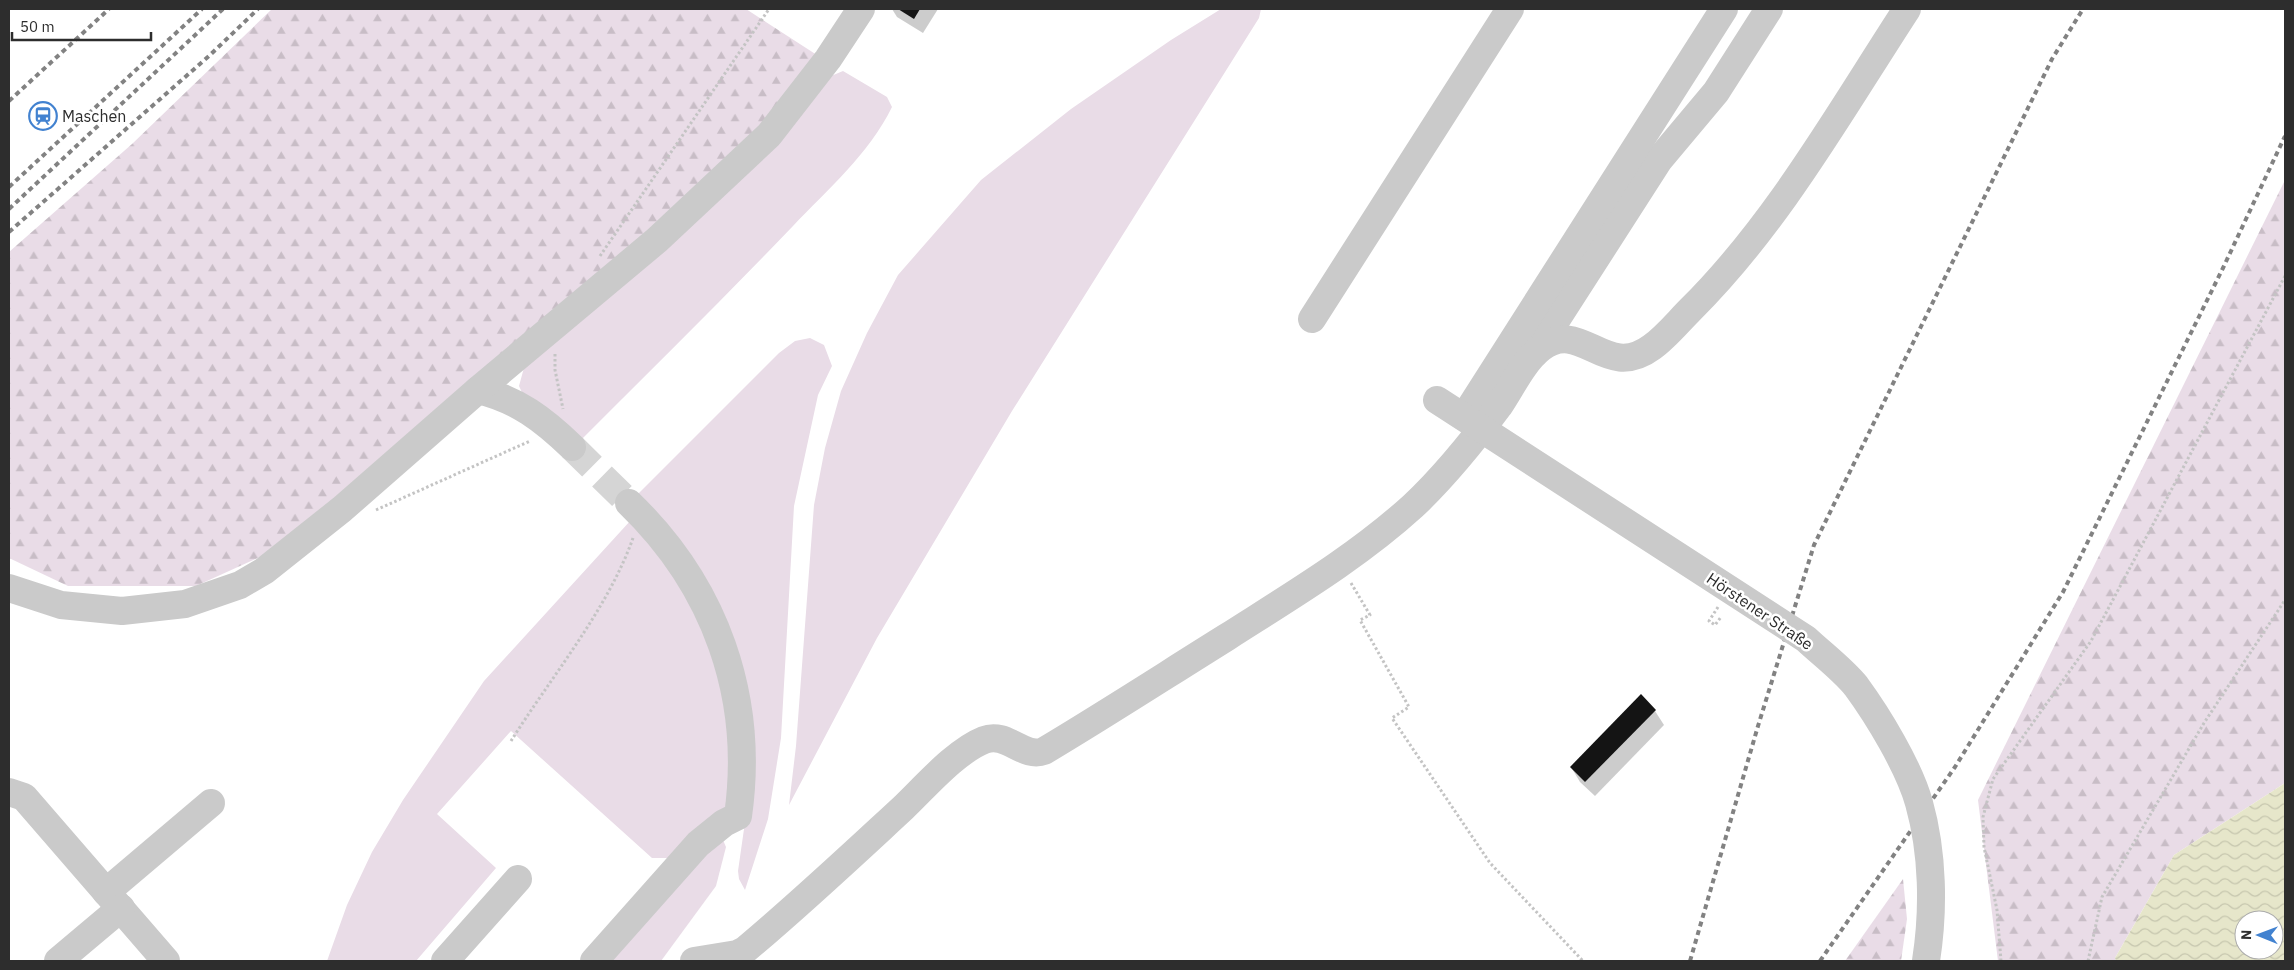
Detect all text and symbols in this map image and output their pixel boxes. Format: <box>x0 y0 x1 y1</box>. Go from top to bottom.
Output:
scale bar <box>12 10 151 42</box>
text: 50 m <box>20 17 55 36</box>
station icon: Maschen <box>28 101 58 131</box>
place label: Maschen <box>62 106 126 126</box>
street label: Hörstener Straße <box>1703 568 1817 654</box>
north arrow <box>2234 910 2284 960</box>
text: N <box>2237 930 2255 940</box>

